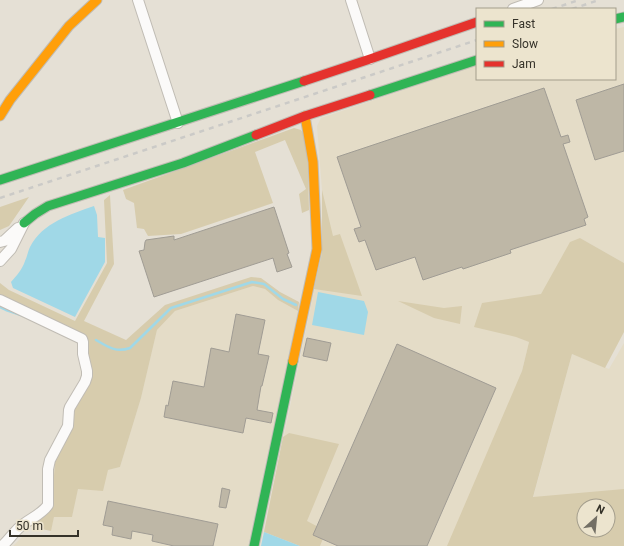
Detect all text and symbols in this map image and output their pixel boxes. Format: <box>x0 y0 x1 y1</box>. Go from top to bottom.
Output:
legend <box>476 8 616 80</box>
text: Fast <box>512 17 535 31</box>
text: Slow <box>512 37 538 51</box>
text: Jam <box>512 57 536 71</box>
north arrow <box>576 498 616 538</box>
text: N <box>594 502 607 517</box>
scale bar <box>10 512 78 538</box>
text: 50 m <box>16 519 43 533</box>

